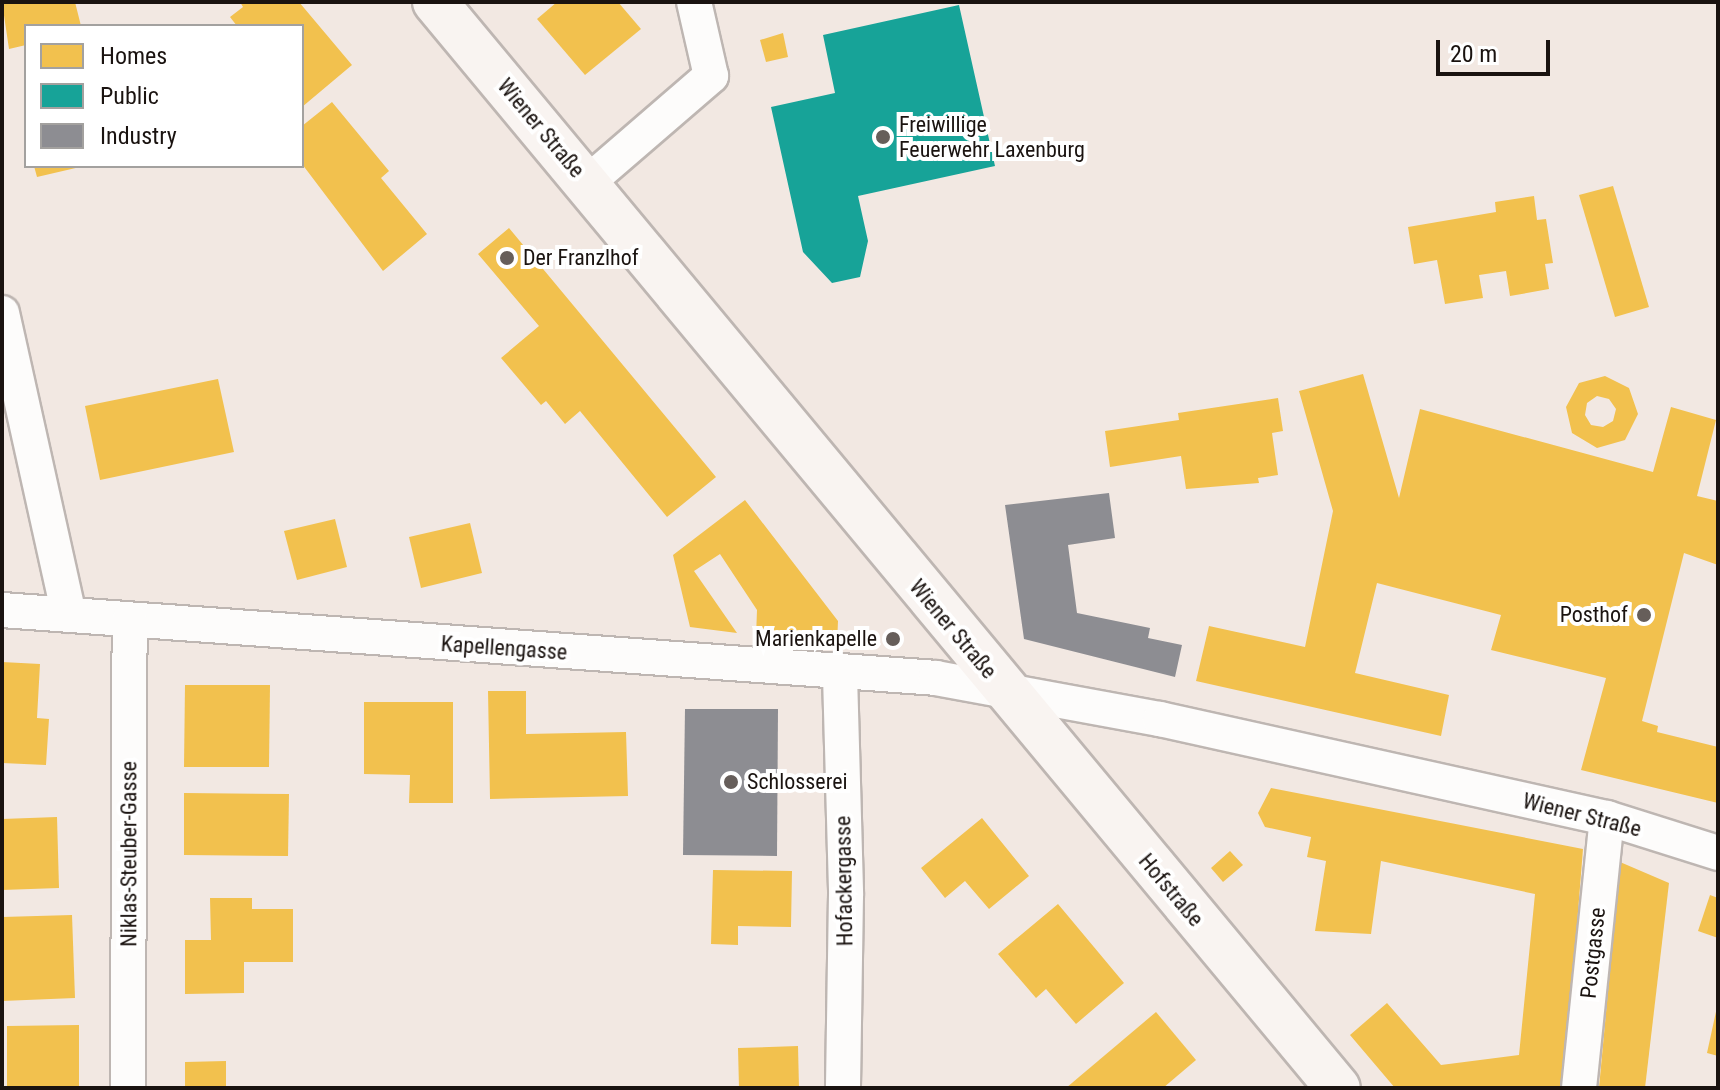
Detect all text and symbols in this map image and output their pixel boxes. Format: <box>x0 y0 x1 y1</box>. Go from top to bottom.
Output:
legend <box>24 24 304 168</box>
scale bar <box>1440 24 1554 74</box>
text: 20 m <box>1450 40 1497 68</box>
text: Homes <box>100 42 167 70</box>
street label: Wiener Straße <box>492 73 590 183</box>
text: Public <box>100 82 159 110</box>
place label: Freiwillige Feuerwehr Laxenburg <box>899 111 1085 162</box>
text: Industry <box>100 122 177 150</box>
marker: Freiwillige Feuerwehr Laxenburg <box>874 128 892 146</box>
place label: Der Franzlhof <box>523 245 639 271</box>
marker: Der Franzlhof <box>498 249 516 267</box>
street label: Wiener Straße <box>904 574 1002 684</box>
place label: Posthof <box>1560 602 1628 628</box>
marker: Posthof <box>1635 606 1653 624</box>
place label: Marienkapelle <box>755 626 877 652</box>
street label: Kapellengasse <box>440 630 568 666</box>
marker: Marienkapelle <box>884 630 902 648</box>
street label: Niklas-Steuber-Gasse <box>116 761 142 947</box>
place label: Schlosserei <box>747 769 848 795</box>
marker: Schlosserei <box>722 773 740 791</box>
street label: Wiener Straße <box>1520 788 1644 842</box>
street label: Hofackergasse <box>830 815 858 947</box>
street label: Hofstraße <box>1133 848 1209 932</box>
street label: Postgasse <box>1575 906 1611 1000</box>

